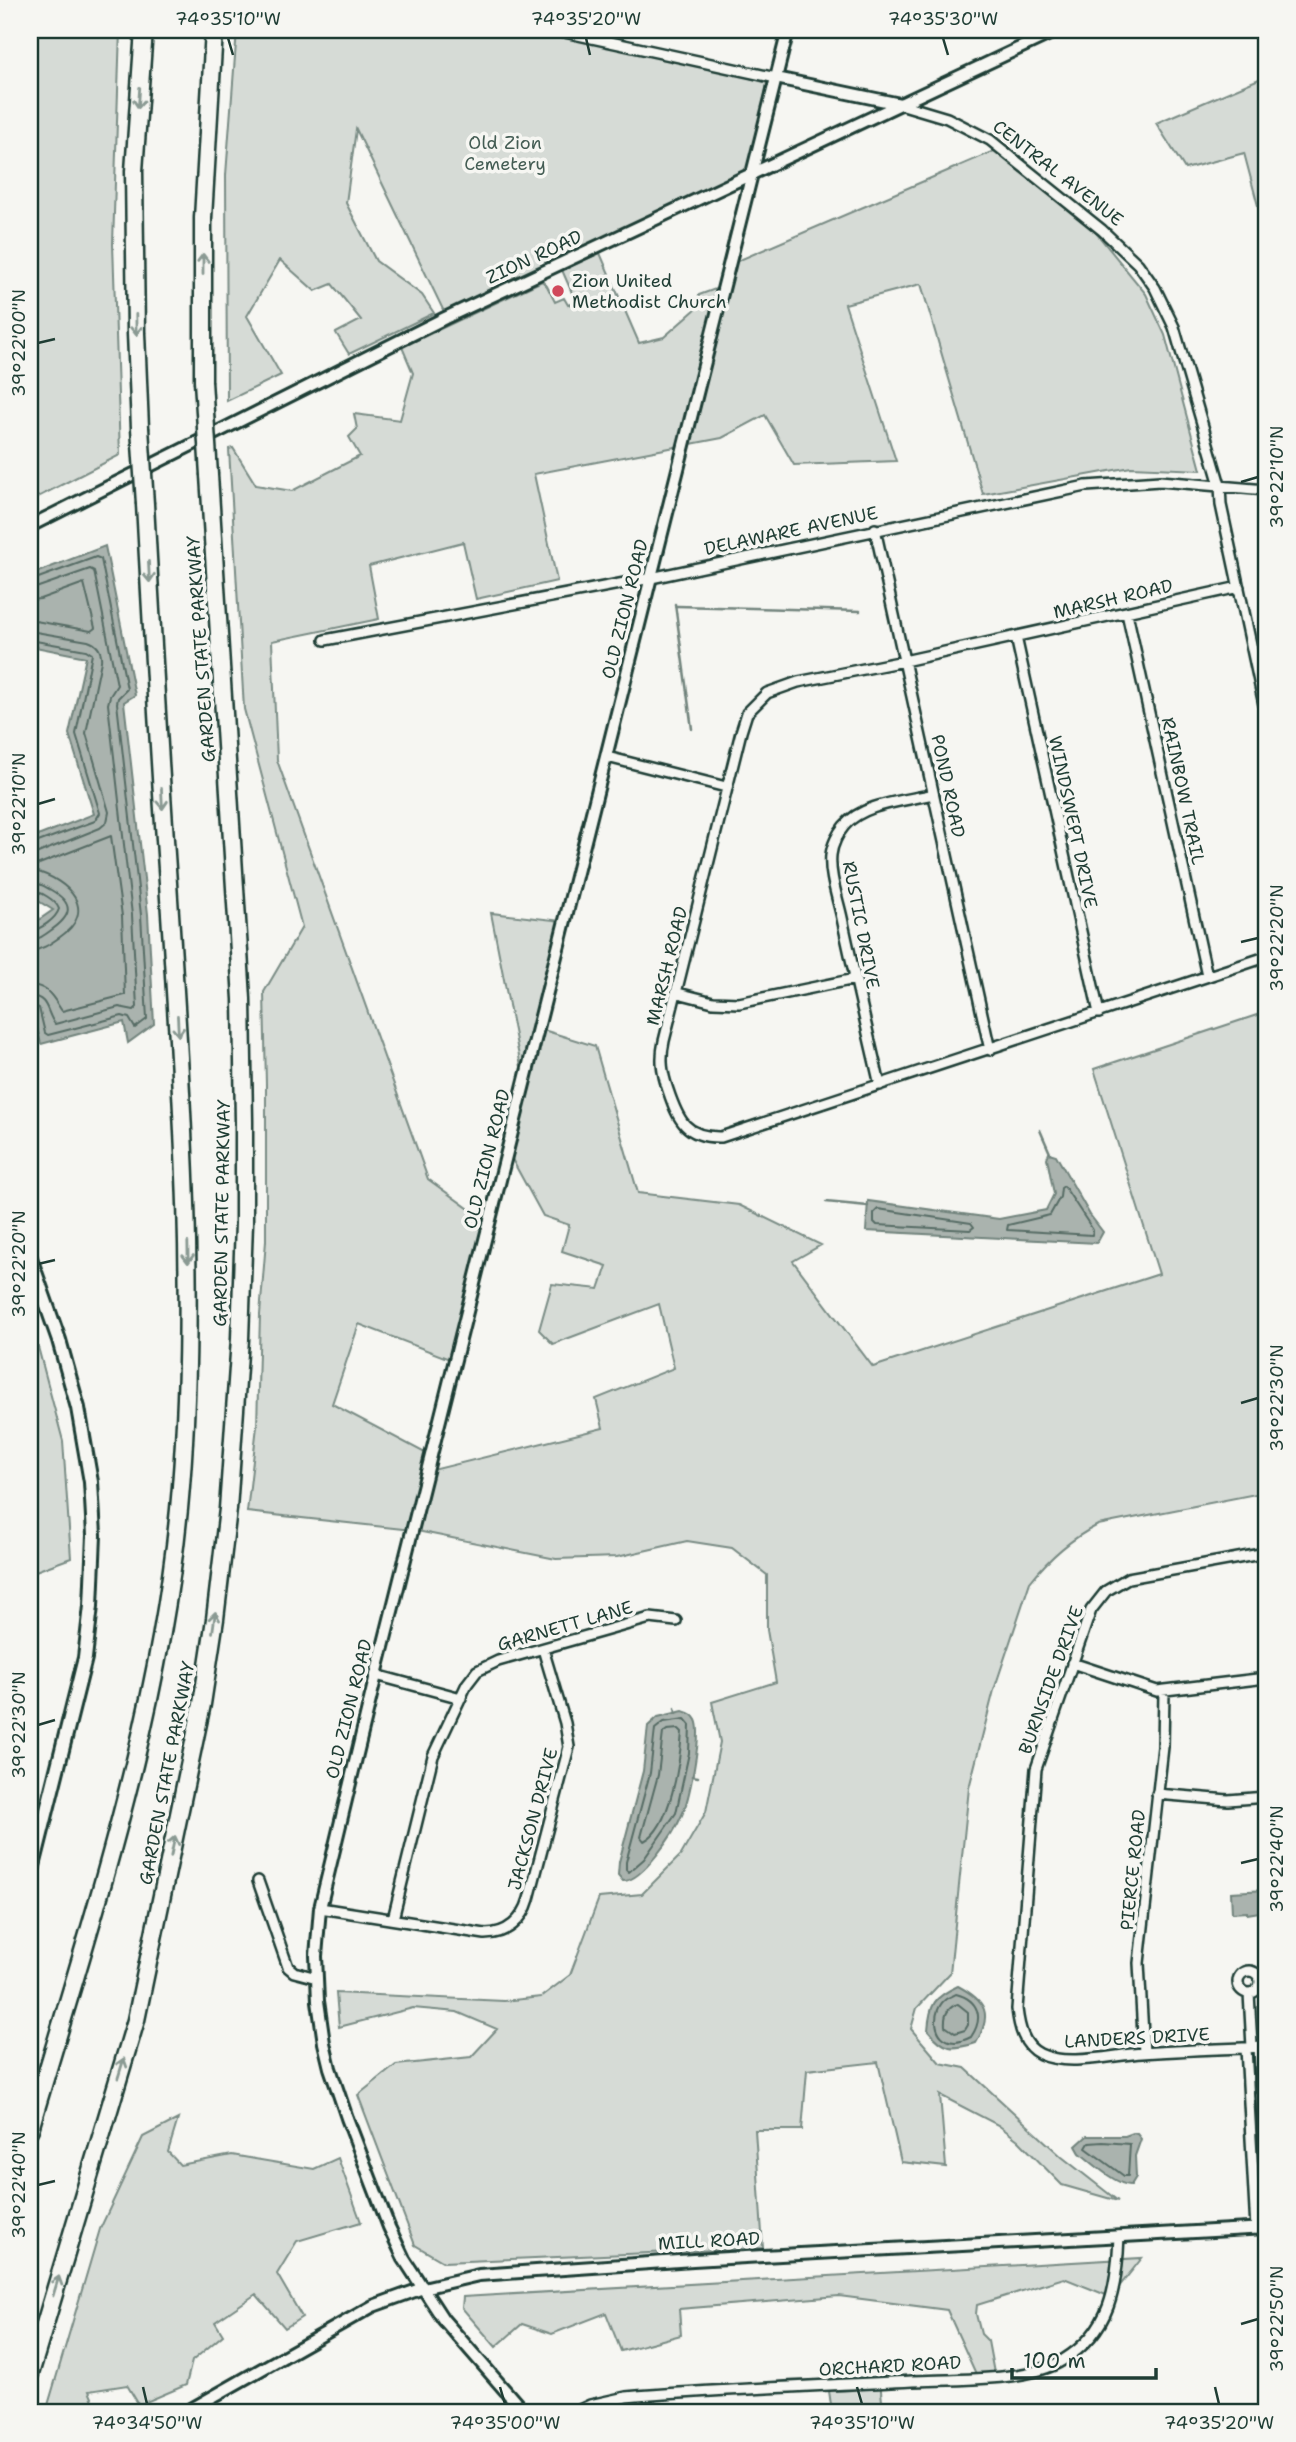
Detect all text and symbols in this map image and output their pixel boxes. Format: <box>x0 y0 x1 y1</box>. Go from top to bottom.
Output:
text: 74°35'10"W <box>175 7 281 31</box>
text: 74°35'20"W <box>531 7 641 31</box>
text: 74°35'30"W <box>888 7 998 31</box>
one-way arrow <box>132 86 145 109</box>
street label: CENTRAL AVENUE <box>988 114 1128 232</box>
park label: Old Zion Cemetery <box>464 131 546 176</box>
street label: ZION ROAD <box>482 224 586 290</box>
one-way arrow <box>196 253 210 276</box>
place label: Zion United Methodist Church <box>572 269 727 314</box>
marker: Zion United Methodist Church <box>550 283 566 299</box>
text: 39°22'00"N <box>7 289 31 397</box>
one-way arrow <box>129 313 143 336</box>
text: 39°22'10"N <box>1265 426 1289 528</box>
street label: DELAWARE AVENUE <box>702 501 880 561</box>
street label: GARDEN STATE PARKWAY <box>181 535 221 763</box>
street label: OLD ZION ROAD <box>596 536 654 681</box>
one-way arrow <box>142 560 155 583</box>
street label: MARSH ROAD <box>1051 574 1175 624</box>
street label: RAINBOW TRAIL <box>1156 715 1210 867</box>
street label: POND ROAD <box>925 732 971 840</box>
street label: WINDSWEPT DRIVE <box>1043 734 1103 910</box>
text: 39°22'10"N <box>7 753 31 855</box>
one-way arrow <box>156 787 169 810</box>
street label: RUSTIC DRIVE <box>837 859 885 991</box>
text: 39°22'20"N <box>1265 884 1289 992</box>
street label: MARSH ROAD <box>641 904 693 1028</box>
one-way arrow <box>172 1014 185 1037</box>
street label: OLD ZION ROAD <box>458 1086 516 1231</box>
street label: GARDEN STATE PARKWAY <box>208 1099 236 1327</box>
text: 39°22'20"N <box>7 1210 31 1318</box>
one-way arrow <box>181 1241 195 1264</box>
text: 39°22'30"N <box>1265 1344 1289 1452</box>
street label: GARNETT LANE <box>495 1595 635 1657</box>
street label: BURNSIDE DRIVE <box>1013 1602 1089 1758</box>
one-way arrow <box>208 1612 221 1634</box>
street label: OLD ZION ROAD <box>320 1636 378 1781</box>
street label: GARDEN STATE PARKWAY <box>134 1659 200 1887</box>
text: 39°22'30"N <box>7 1671 31 1779</box>
street label: JACKSON DRIVE <box>502 1745 564 1893</box>
text: 39°22'40"N <box>1265 1805 1289 1913</box>
street label: PIERCE ROAD <box>1115 1808 1151 1932</box>
one-way arrow <box>167 1835 181 1858</box>
street label: LANDERS DRIVE <box>1064 2022 1210 2054</box>
one-way arrow <box>116 2057 129 2079</box>
text: 39°22'40"N <box>7 2131 31 2239</box>
street label: MILL ROAD <box>657 2226 761 2256</box>
text: 39°22'50"N <box>1265 2266 1289 2372</box>
one-way arrow <box>51 2275 64 2297</box>
scale bar <box>1012 2337 1156 2381</box>
text: 100 m <box>1023 2347 1086 2375</box>
street label: ORCHARD ROAD <box>818 2350 962 2382</box>
text: 74°34'50"W <box>92 2411 202 2435</box>
text: 74°35'00"W <box>450 2411 560 2435</box>
text: 74°35'10"W <box>809 2411 915 2435</box>
text: 74°35'20"W <box>1164 2411 1274 2435</box>

